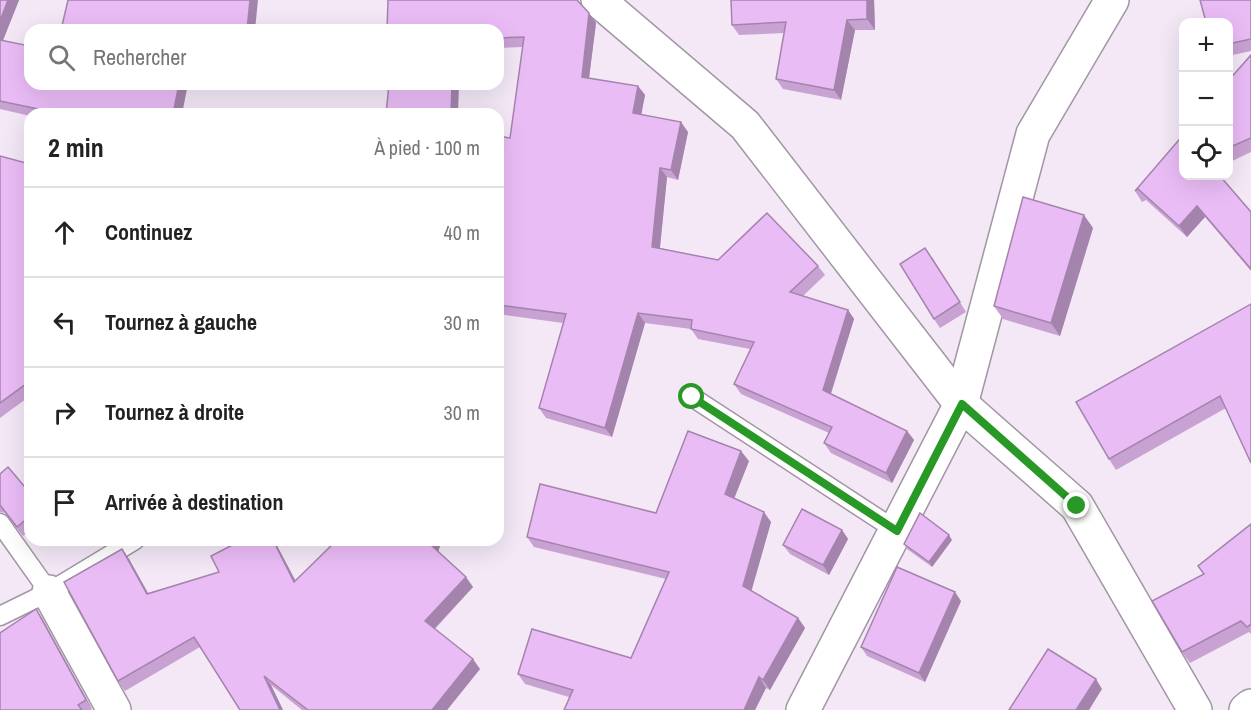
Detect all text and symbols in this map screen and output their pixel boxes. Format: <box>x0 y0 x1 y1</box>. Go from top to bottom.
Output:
map controls <box>1179 18 1233 180</box>
button: + <box>1179 18 1233 72</box>
search box <box>24 24 504 90</box>
icon: search <box>45 41 78 74</box>
text: Rechercher <box>93 42 186 72</box>
button: − <box>1179 72 1233 126</box>
button: locate <box>1179 126 1233 180</box>
text: 2 min <box>48 130 104 165</box>
text: À pied · 100 m <box>374 134 480 161</box>
icon: ahead <box>48 216 81 249</box>
text: Continuez <box>105 217 192 247</box>
text: 40 m <box>444 219 480 246</box>
icon: left <box>48 306 81 339</box>
text: Tournez à gauche <box>105 307 257 337</box>
text: 30 m <box>444 309 480 336</box>
route start <box>678 383 704 409</box>
icon: right <box>48 396 81 429</box>
text: Tournez à droite <box>105 397 244 427</box>
text: 30 m <box>444 399 480 426</box>
icon: arrive <box>48 486 81 519</box>
text: Arrivée à destination <box>105 487 283 517</box>
route end <box>1063 492 1089 518</box>

